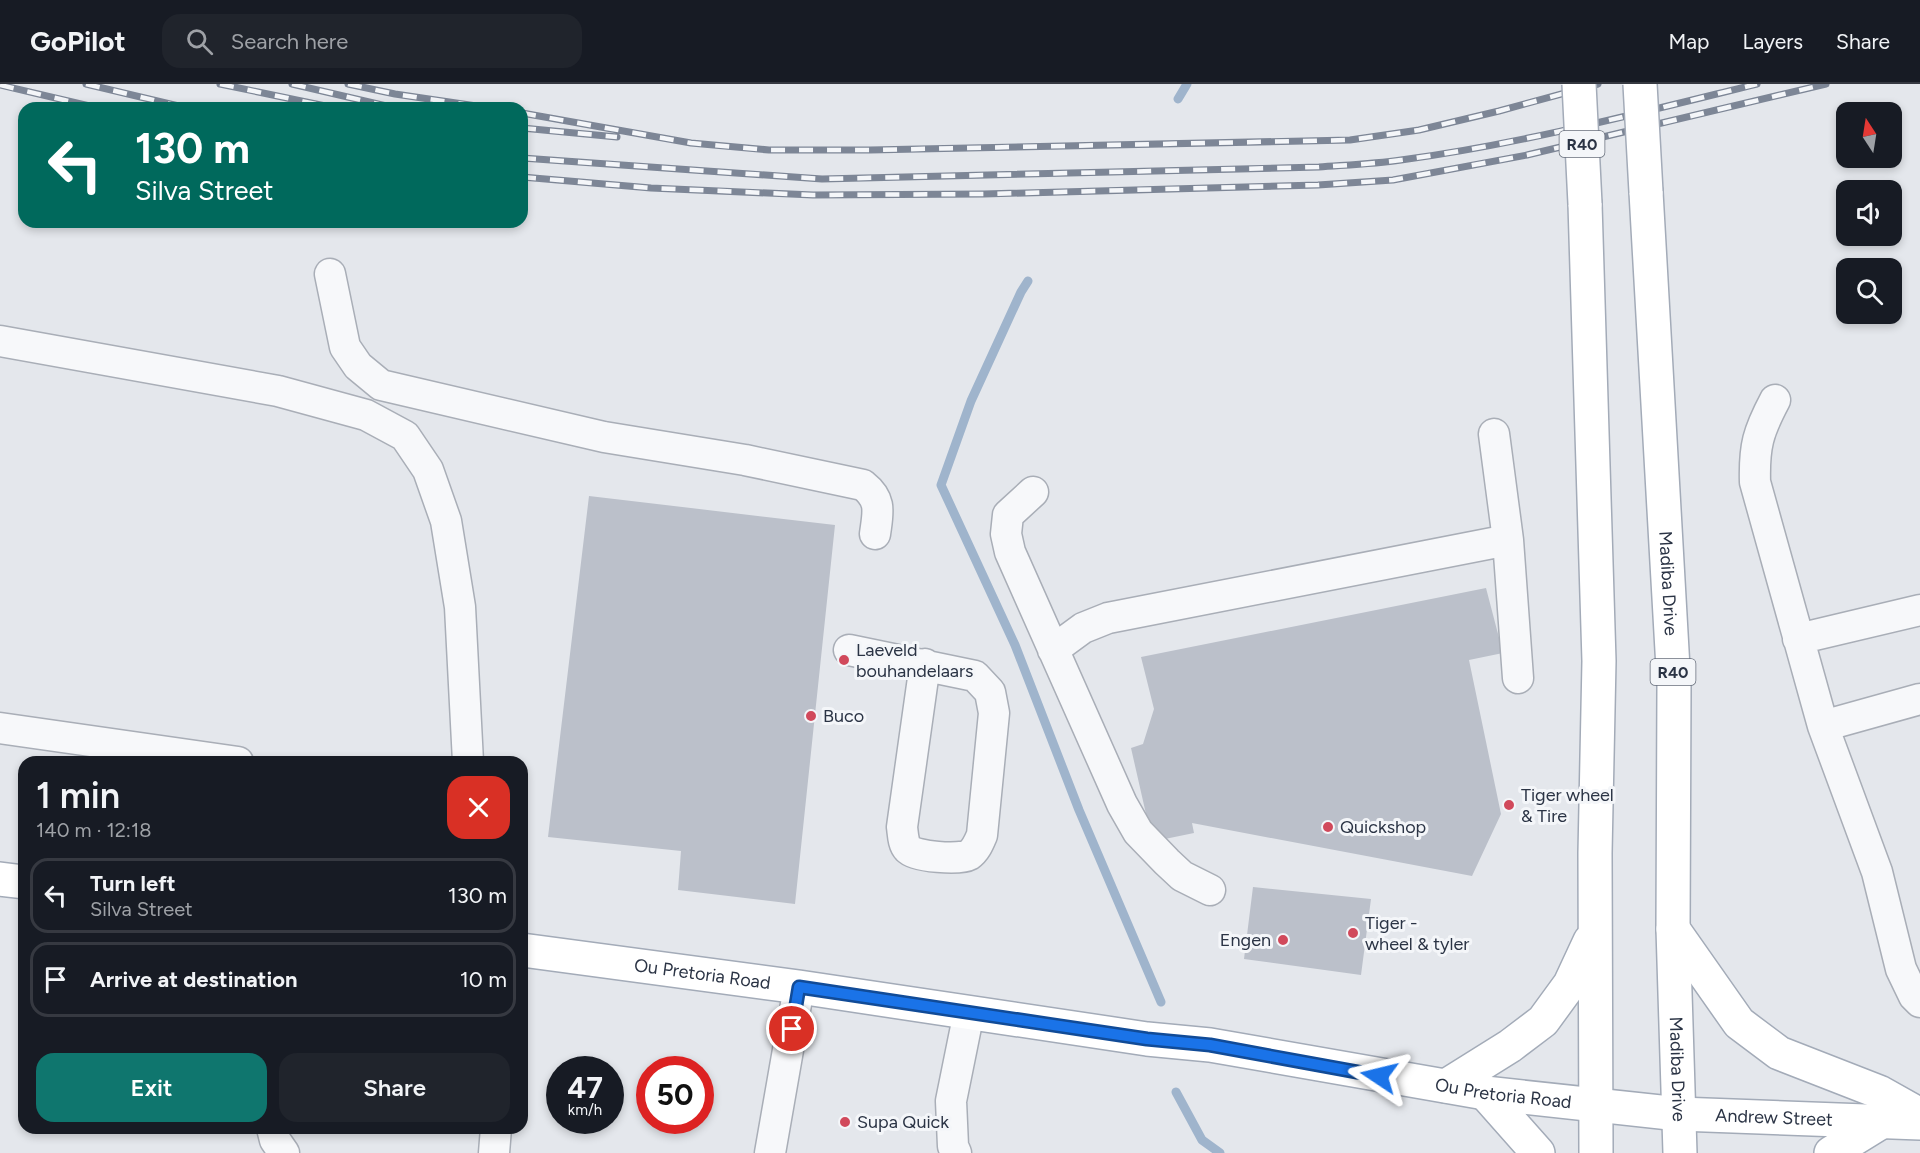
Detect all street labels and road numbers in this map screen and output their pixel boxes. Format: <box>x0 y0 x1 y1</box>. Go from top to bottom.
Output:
road number: R40 <box>1560 131 1604 157</box>
street label: Madiba Drive <box>1654 530 1682 637</box>
road number: R40 <box>1650 659 1696 685</box>
street label: Ou Pretoria Road <box>633 954 772 994</box>
street label: Madiba Drive <box>1665 1016 1690 1122</box>
street label: Ou Pretoria Road <box>1433 1073 1573 1113</box>
street label: Andrew Street <box>1715 1104 1833 1131</box>

